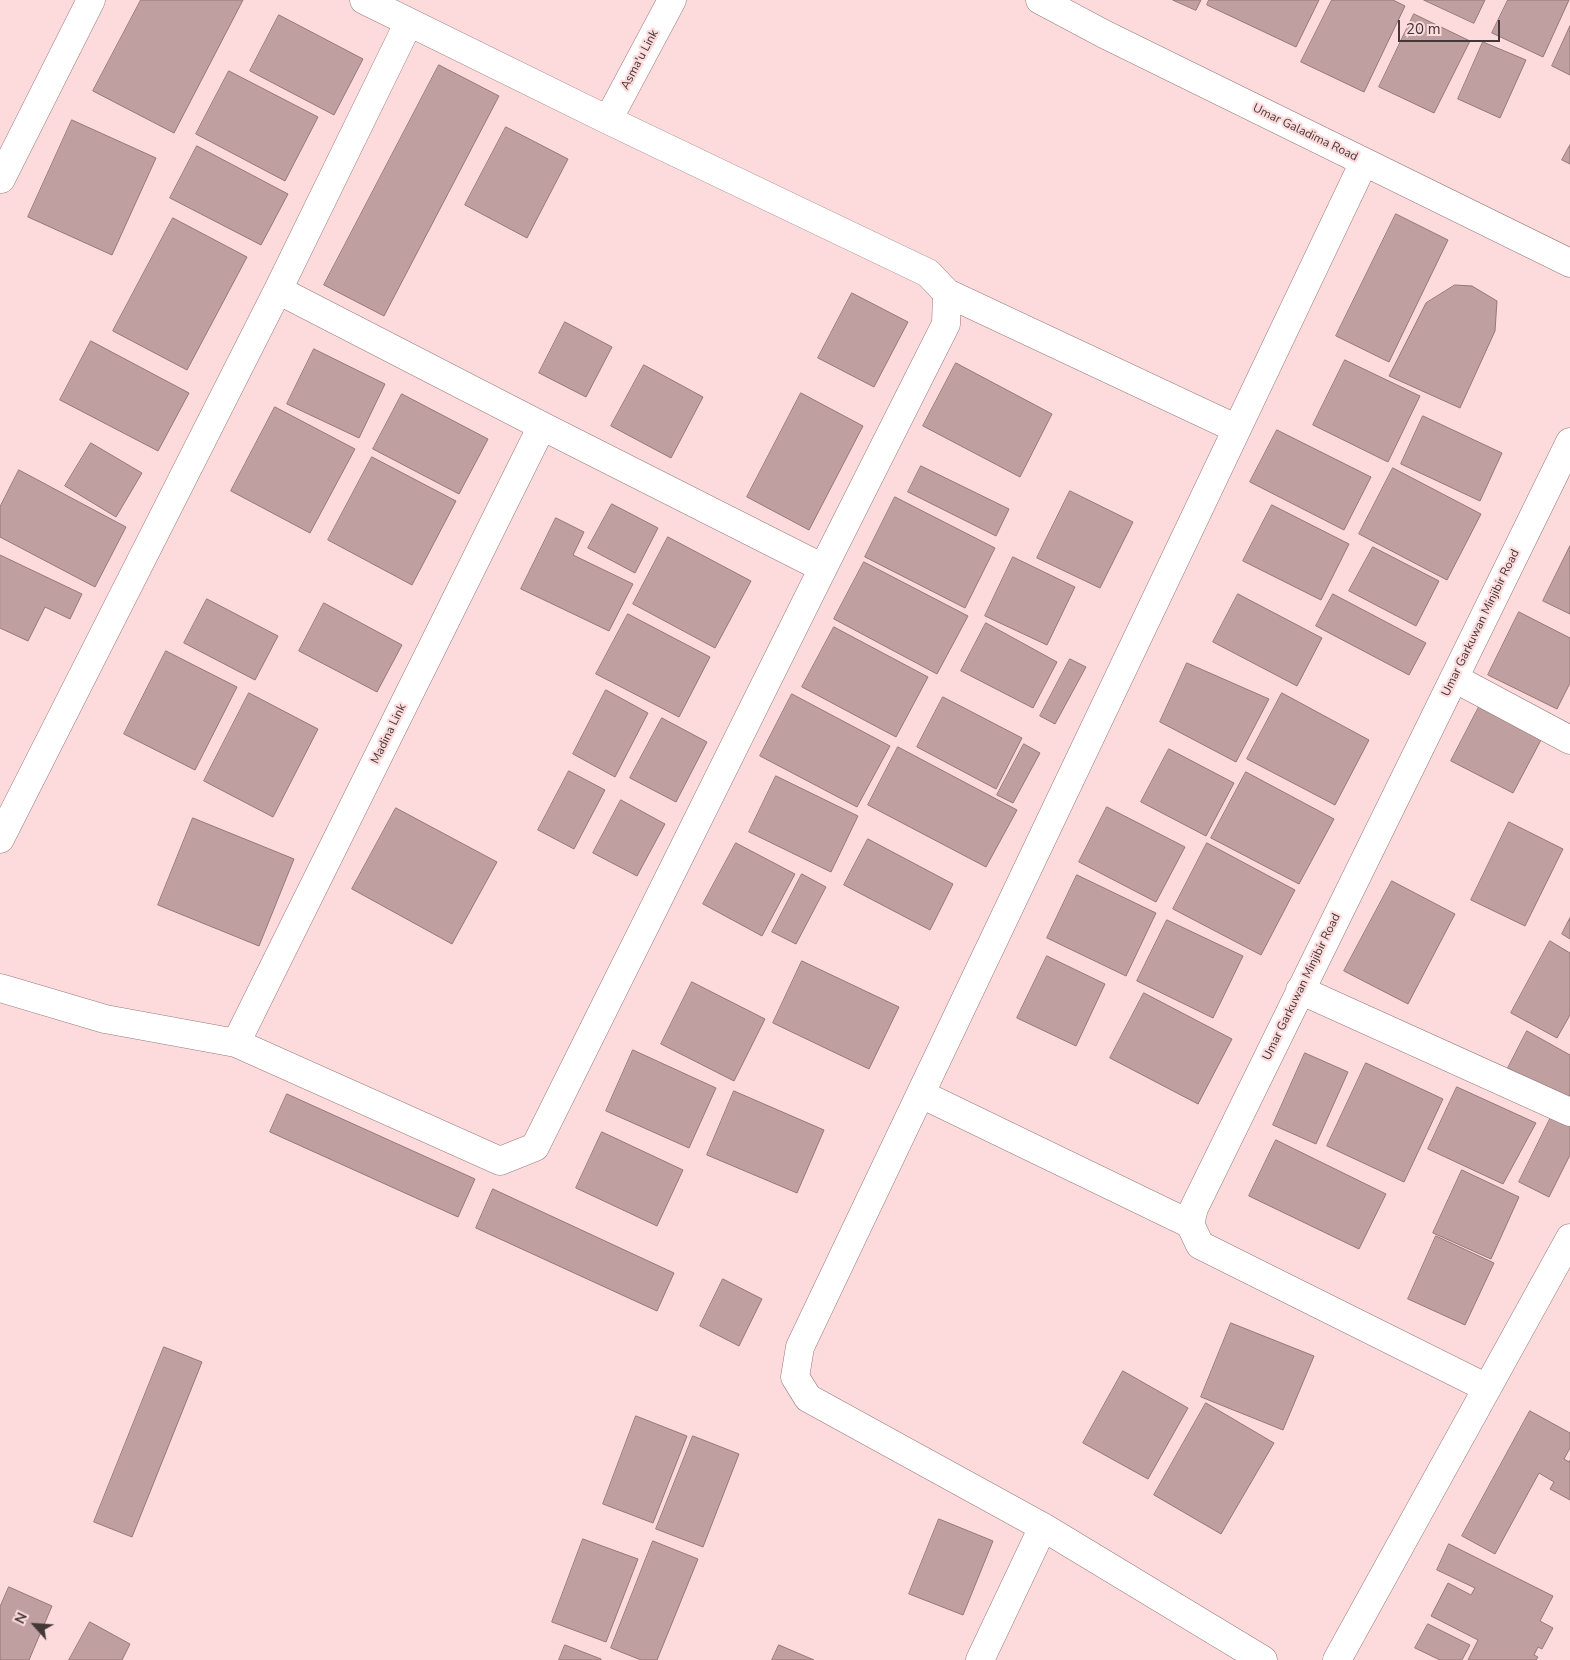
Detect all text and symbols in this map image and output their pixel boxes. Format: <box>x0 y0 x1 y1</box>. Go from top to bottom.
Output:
scale bar <box>1400 10 1502 42</box>
text: 20 m <box>1406 19 1441 39</box>
street label: Asma'u Link <box>618 28 662 92</box>
street label: Umar Galadima Road <box>1250 101 1360 165</box>
street label: Umar Garkuwan Minjibir Road <box>1439 547 1523 699</box>
street label: Madina Link <box>368 702 410 766</box>
street label: Umar Garkuwan Minjibir Road <box>1260 911 1344 1063</box>
north arrow <box>10 1600 60 1650</box>
text: N <box>10 1609 32 1627</box>

